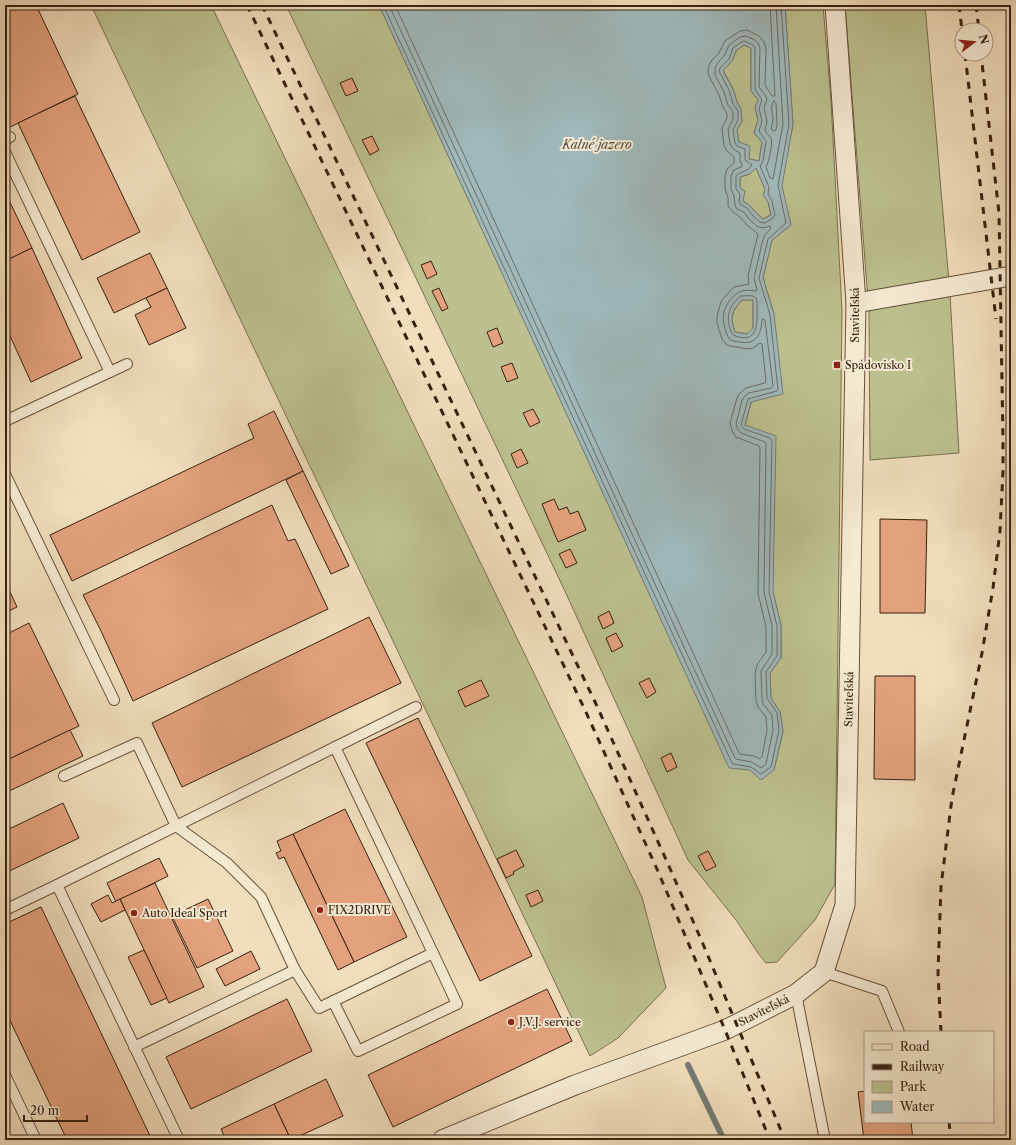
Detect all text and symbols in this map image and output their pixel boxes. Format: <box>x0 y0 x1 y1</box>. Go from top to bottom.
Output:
north arrow <box>954 22 994 62</box>
text: N <box>976 33 992 46</box>
water label: Kalné jazero <box>561 137 632 152</box>
street label: Staviteľská <box>848 287 862 343</box>
place label: Spádovisko I <box>845 358 911 372</box>
marker: Spádovisko I <box>832 360 842 370</box>
street label: Staviteľská <box>841 671 856 727</box>
place label: FIX2DRIVE <box>328 903 391 917</box>
marker: FIX2DRIVE <box>315 905 325 915</box>
place label: Auto Ideal Sport <box>141 906 228 920</box>
marker: Auto Ideal Sport <box>129 908 139 918</box>
street label: Staviteľská <box>736 992 792 1029</box>
place label: J.V.J. service <box>517 1015 581 1029</box>
marker: J.V.J. service <box>506 1017 516 1027</box>
legend <box>864 1031 994 1123</box>
text: Road <box>900 1039 930 1054</box>
text: Railway <box>900 1059 945 1074</box>
text: Park <box>900 1079 927 1094</box>
scale bar <box>24 1097 87 1123</box>
text: Water <box>899 1099 934 1114</box>
text: 20 m <box>30 1103 59 1118</box>

